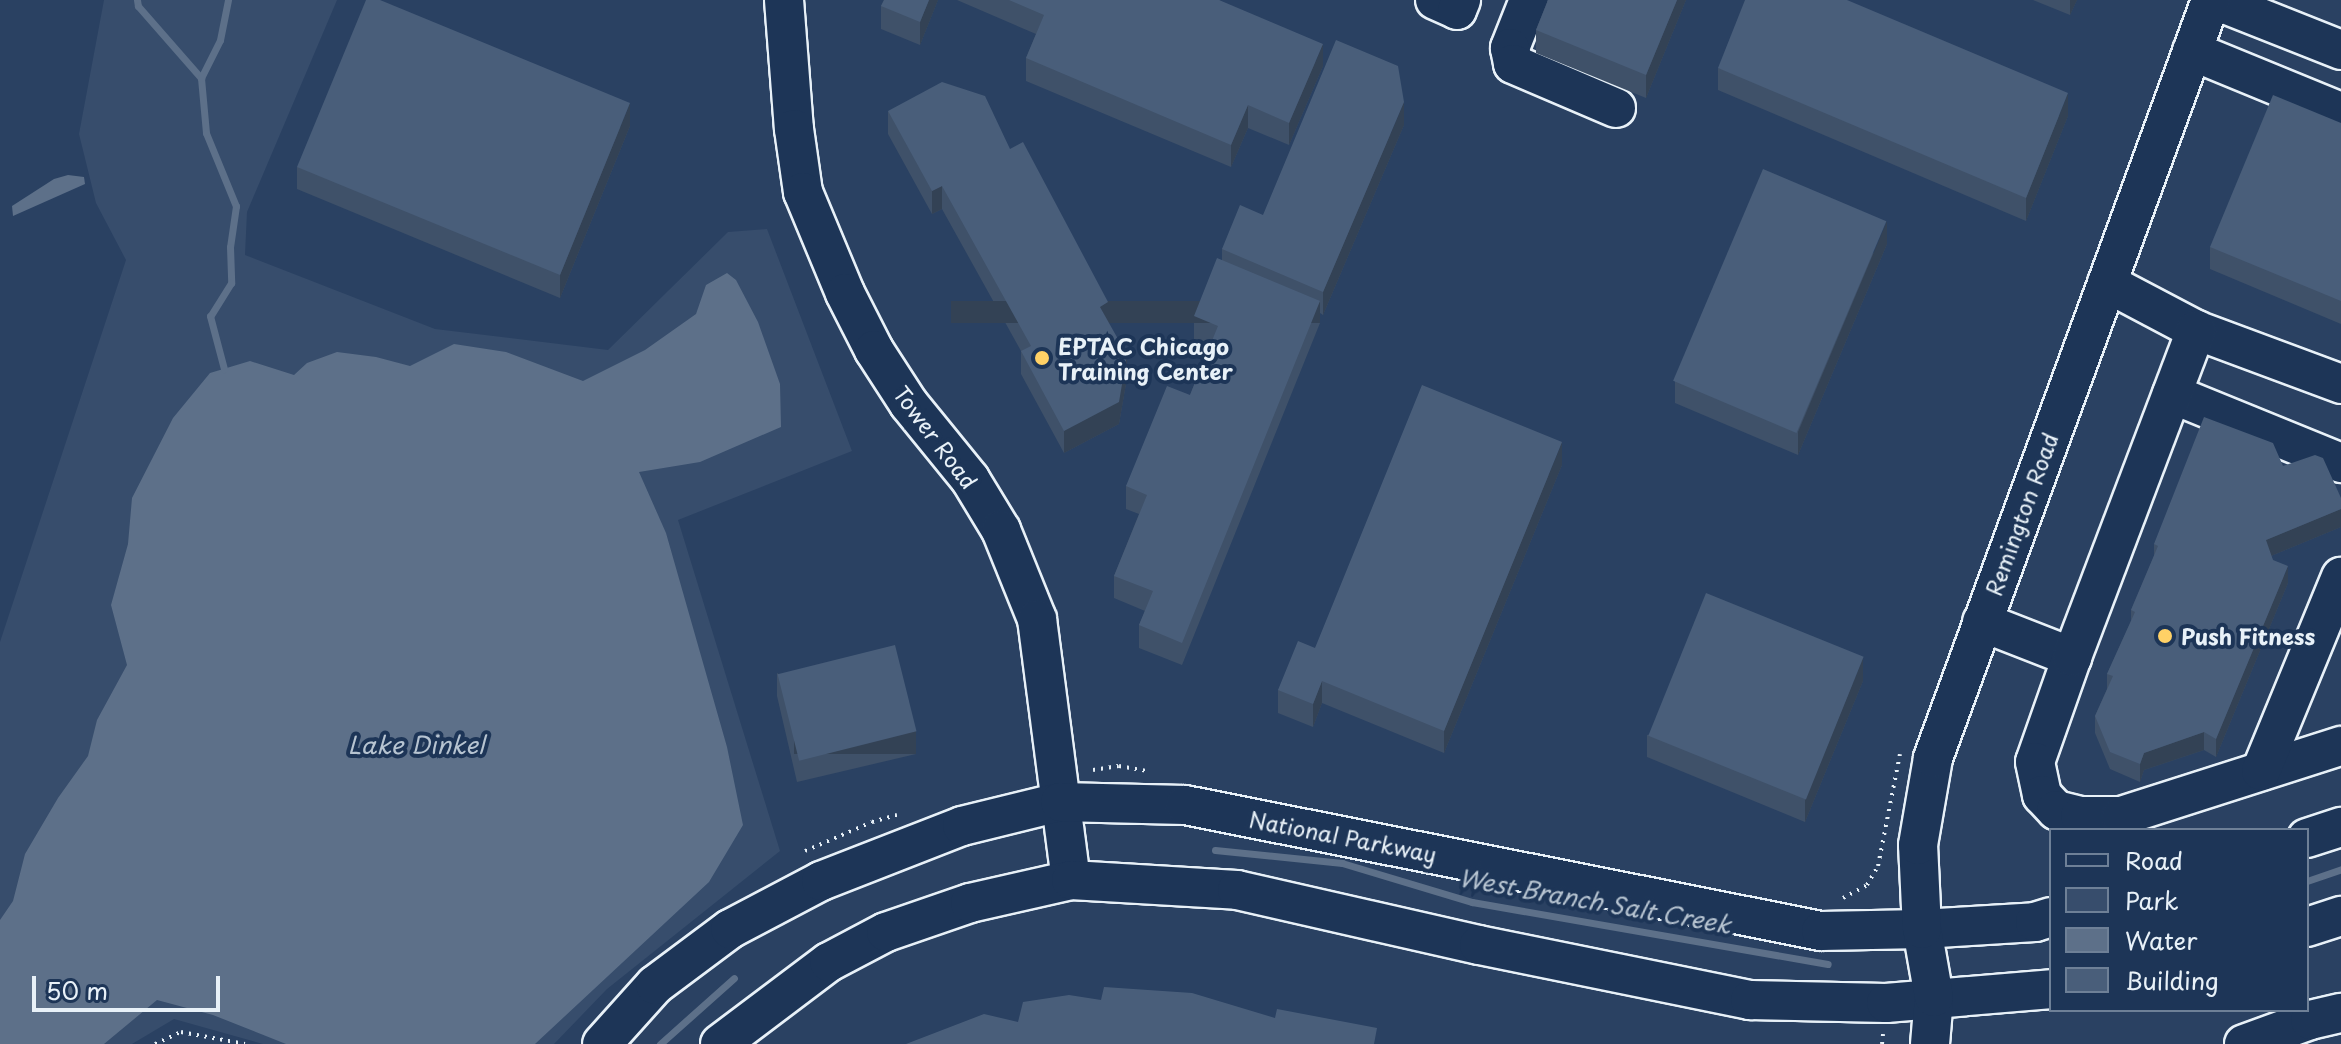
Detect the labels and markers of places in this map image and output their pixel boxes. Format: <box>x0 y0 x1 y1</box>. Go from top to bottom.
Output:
place label: EPTAC Chicago Training Center <box>1058 332 1233 384</box>
marker: EPTAC Chicago Training Center <box>1033 349 1051 367</box>
place label: Push Fitness <box>2181 623 2316 649</box>
marker: Push Fitness <box>2156 627 2174 645</box>

